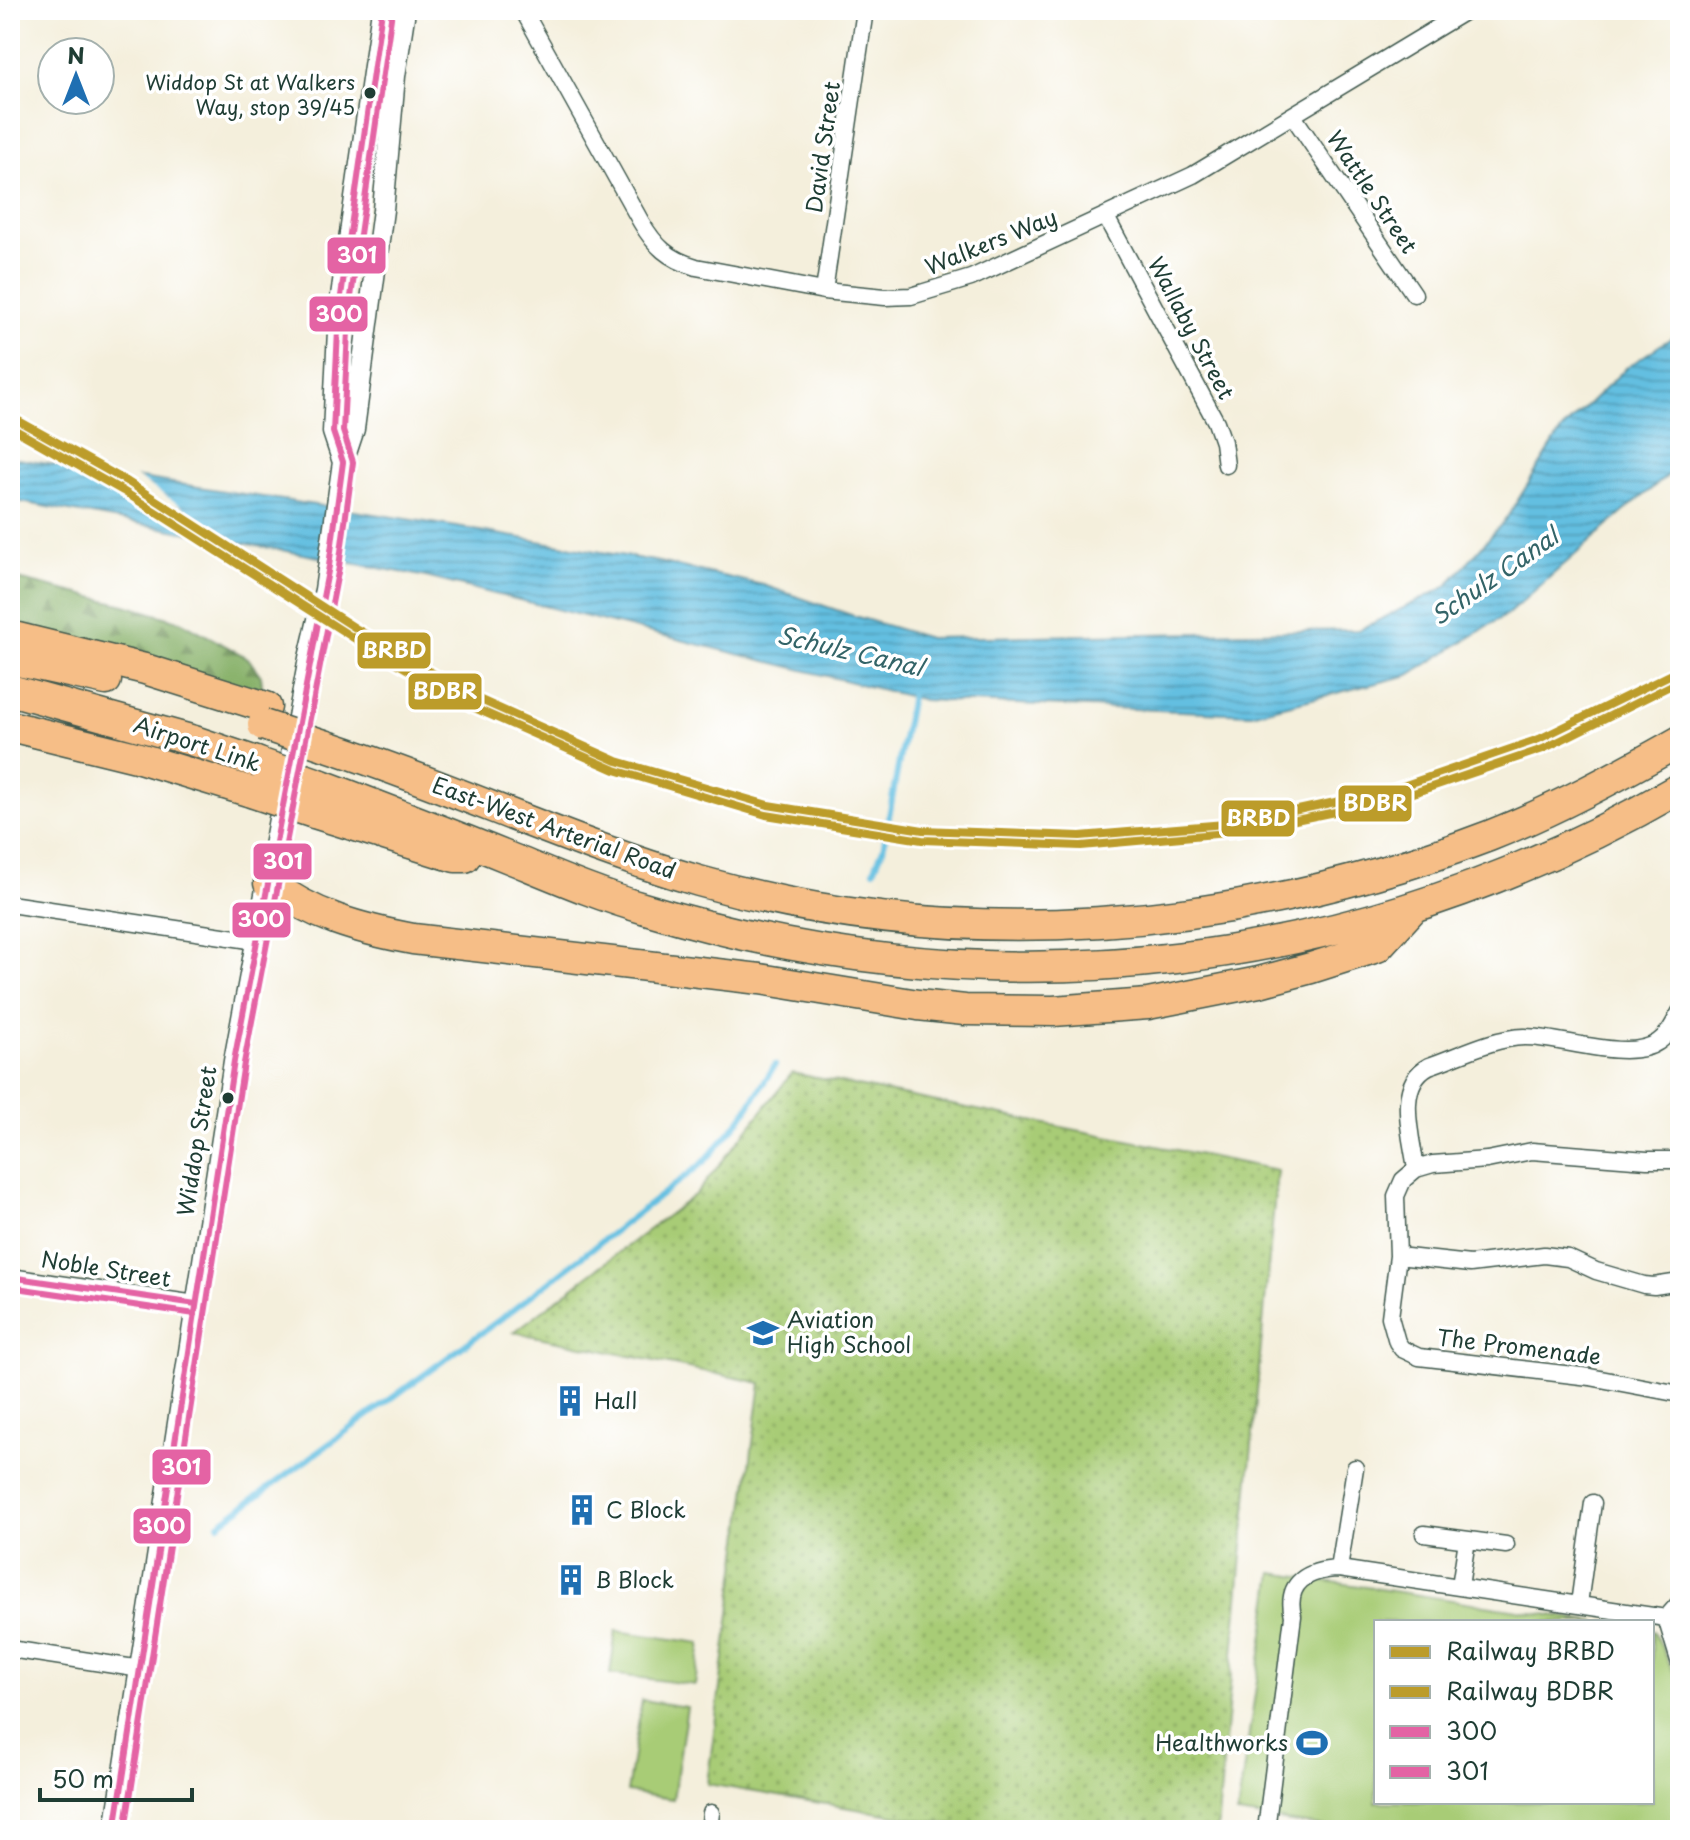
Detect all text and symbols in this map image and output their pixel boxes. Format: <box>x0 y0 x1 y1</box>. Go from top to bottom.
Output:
north arrow <box>36 36 116 116</box>
text: N <box>67 38 85 71</box>
place label: Widdop St at Walkers Way, stop 39/45 <box>145 67 355 122</box>
street label: David Street <box>796 79 847 215</box>
marker: Widdop St at Walkers Way, stop 39/45 <box>362 85 378 101</box>
street label: Wattle Street <box>1320 123 1427 259</box>
street label: Walkers Way <box>919 199 1061 282</box>
line badge: 301 <box>326 236 387 275</box>
text: 301 <box>337 237 377 270</box>
street label: Wallaby Street <box>1141 250 1244 405</box>
line badge: 300 <box>308 295 369 333</box>
text: 300 <box>316 296 362 329</box>
water label: Schulz Canal <box>1423 516 1568 633</box>
water label: Schulz Canal <box>774 616 930 685</box>
line badge: BRBD <box>356 631 432 670</box>
text: BRBD <box>361 632 427 665</box>
line badge: BDBR <box>407 672 483 711</box>
text: BDBR <box>413 673 477 706</box>
street label: Airport Link <box>130 707 265 779</box>
street label: East-West Arterial Road <box>428 767 681 886</box>
line badge: BDBR <box>1337 784 1413 823</box>
text: BDBR <box>1343 785 1407 818</box>
line badge: BRBD <box>1220 799 1296 838</box>
text: BRBD <box>1225 800 1291 833</box>
line badge: 301 <box>252 842 313 881</box>
text: 301 <box>263 843 303 876</box>
line badge: 300 <box>231 901 292 939</box>
text: 300 <box>238 901 284 934</box>
street label: Widdop Street <box>167 1063 224 1218</box>
unlabelled marker <box>220 1090 236 1106</box>
street label: Noble Street <box>39 1241 173 1294</box>
place label: Aviation High School <box>787 1302 911 1360</box>
school or university icon: Aviation High School <box>746 1316 780 1350</box>
street label: The Promenade <box>1435 1319 1603 1372</box>
place label: Hall <box>594 1383 637 1416</box>
building icon: Hall <box>553 1384 587 1418</box>
line badge: 301 <box>151 1448 212 1486</box>
text: 301 <box>161 1449 201 1482</box>
place label: C Block <box>606 1492 686 1525</box>
building icon: C Block <box>565 1493 599 1527</box>
line badge: 300 <box>132 1507 192 1545</box>
text: 300 <box>139 1508 185 1541</box>
place label: B Block <box>595 1562 674 1595</box>
building icon: B Block <box>554 1563 588 1597</box>
legend <box>1374 1620 1654 1804</box>
text: Railway BRBD <box>1446 1632 1615 1668</box>
text: Railway BDBR <box>1446 1672 1614 1708</box>
text: 300 <box>1446 1712 1497 1748</box>
place label: Healthworks <box>1155 1725 1288 1758</box>
sports icon: Healthworks <box>1295 1726 1329 1760</box>
scale bar <box>40 1752 192 1802</box>
text: 301 <box>1446 1752 1488 1788</box>
text: 50 m <box>52 1760 114 1796</box>

